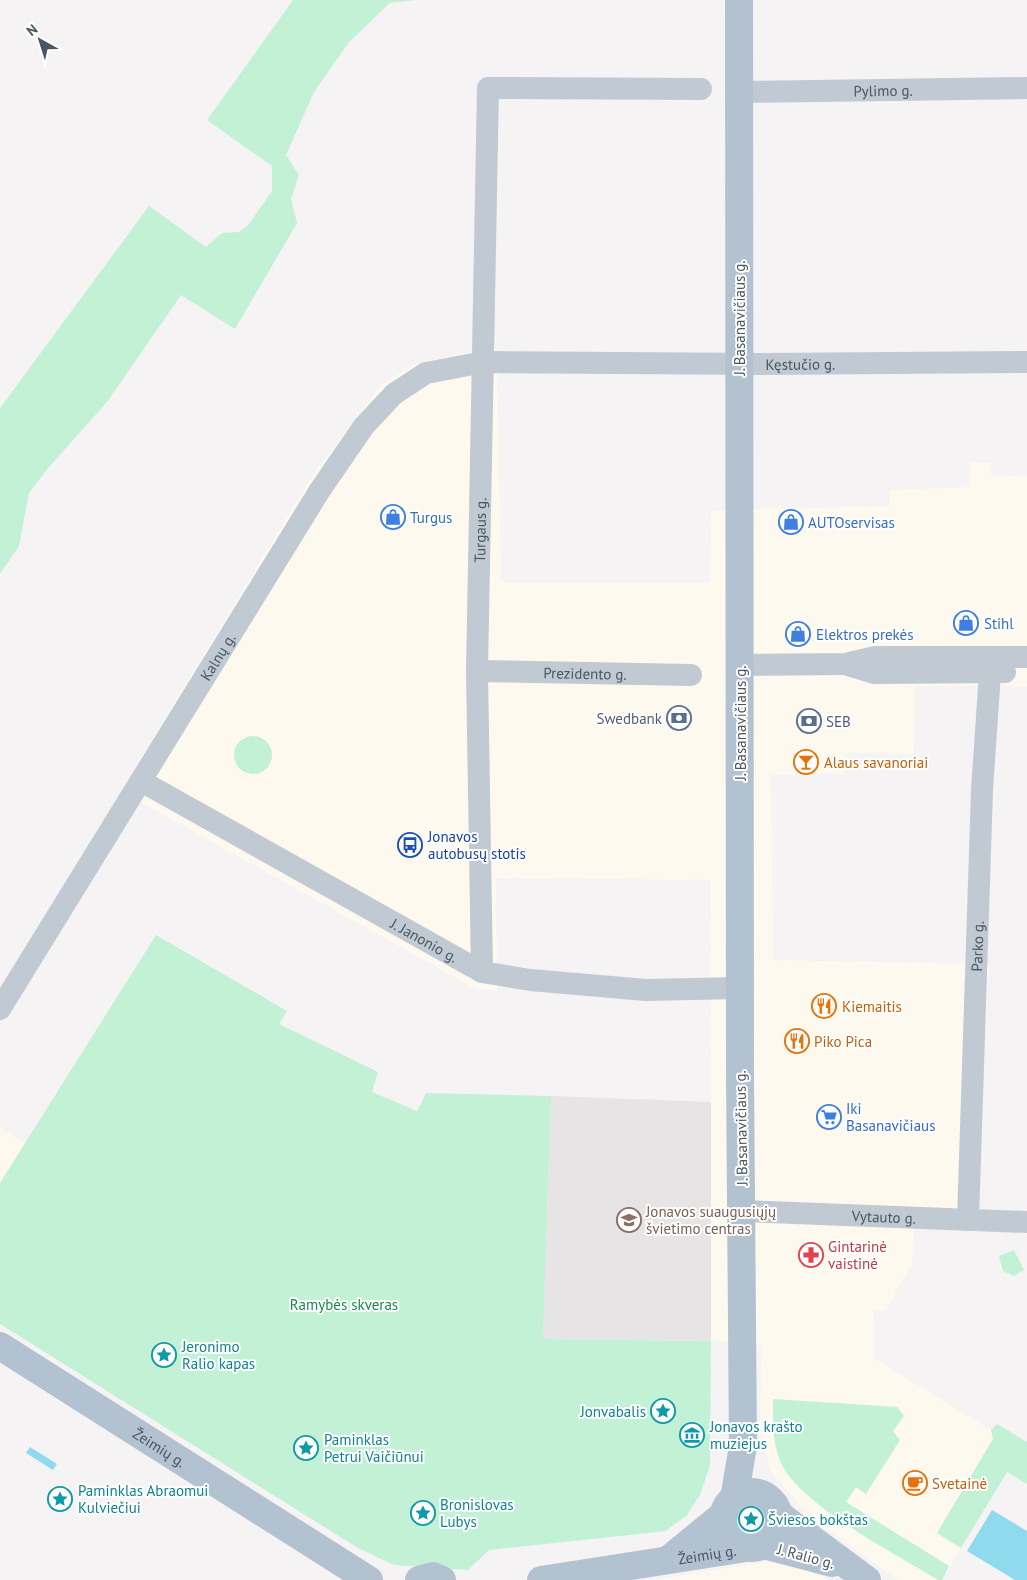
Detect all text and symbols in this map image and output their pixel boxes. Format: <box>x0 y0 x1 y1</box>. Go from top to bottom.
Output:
north arrow <box>15 15 65 65</box>
text: N <box>23 20 41 40</box>
street label: Pylimo g. <box>853 80 913 100</box>
street label: J. Basanavičiaus g. <box>730 260 749 377</box>
street label: Kęstučio g. <box>766 354 835 373</box>
street label: Turgaus g. <box>470 497 490 563</box>
shop icon: Turgus <box>380 504 406 530</box>
place label: Turgus <box>410 508 452 527</box>
shop icon: AUTOservisas <box>778 509 804 535</box>
place label: AUTOservisas <box>808 513 895 532</box>
shop icon: Stihl <box>953 610 979 636</box>
place label: Stihl <box>984 614 1014 633</box>
shop icon: Elektros prekės <box>785 621 811 647</box>
place label: Elektros prekės <box>816 625 914 644</box>
street label: Kalnų g. <box>195 629 239 684</box>
street label: Prezidento g. <box>543 663 627 683</box>
street label: J. Basanavičiaus g. <box>731 665 750 782</box>
bank icon: Swedbank <box>666 705 692 731</box>
bank icon: SEB <box>796 708 822 734</box>
place label: Swedbank <box>597 709 663 728</box>
place label: SEB <box>826 712 851 731</box>
bar icon: Alaus savanoriai <box>793 749 819 775</box>
place label: Alaus savanoriai <box>824 753 928 772</box>
place label: Jonavos autobusų stotis <box>427 827 526 863</box>
bus stop icon: Jonavos autobusų stotis <box>397 832 423 858</box>
street label: J. Janonio g. <box>387 913 462 966</box>
street label: Parko g. <box>967 920 987 972</box>
restaurant icon: Kiemaitis <box>811 993 837 1019</box>
place label: Kiemaitis <box>842 997 902 1016</box>
restaurant icon: Piko Pica <box>784 1028 810 1054</box>
place label: Piko Pica <box>814 1032 872 1051</box>
street label: J. Basanavičiaus g. <box>730 1070 752 1187</box>
place label: Iki Basanavičiaus <box>846 1099 935 1135</box>
supermarket icon: Iki Basanavičiaus <box>816 1104 842 1130</box>
place label: Jonavos suaugusiųjų švietimo centras <box>645 1202 776 1238</box>
street label: Vytauto g. <box>850 1206 916 1227</box>
school or university icon: Jonavos suaugusiųjų švietimo centras <box>616 1207 642 1233</box>
place label: Gintarinė vaistinė <box>828 1237 887 1273</box>
pharmacy icon: Gintarinė vaistinė <box>798 1242 824 1268</box>
park label: Ramybės skveras <box>290 1295 398 1314</box>
place label: Jeronimo Ralio kapas <box>181 1337 255 1373</box>
place icon: Jeronimo Ralio kapas <box>151 1342 177 1368</box>
place icon: Jonvabalis <box>650 1398 676 1424</box>
place label: Jonvabalis <box>579 1402 646 1421</box>
place label: Jonavos krašto muziejus <box>709 1417 802 1453</box>
museum icon: Jonavos krašto muziejus <box>679 1422 705 1448</box>
street label: Žeimių g. <box>130 1423 189 1471</box>
place label: Paminklas Petrui Vaičiūnui <box>324 1430 424 1466</box>
place icon: Paminklas Petrui Vaičiūnui <box>293 1435 319 1461</box>
cafe icon: Svetainė <box>902 1470 928 1496</box>
place label: Svetainė <box>932 1474 987 1493</box>
place label: Paminklas Abraomui Kulviečiui <box>78 1481 208 1517</box>
place icon: Paminklas Abraomui Kulviečiui <box>47 1486 73 1512</box>
place label: Bronislovas Lubys <box>440 1495 514 1531</box>
place icon: Bronislovas Lubys <box>410 1500 436 1526</box>
place icon: Šviesos bokštas <box>738 1506 764 1532</box>
place label: Šviesos bokštas <box>768 1510 868 1529</box>
street label: J. Ralio g. <box>774 1539 837 1573</box>
street label: Žeimių g. <box>677 1540 737 1568</box>

